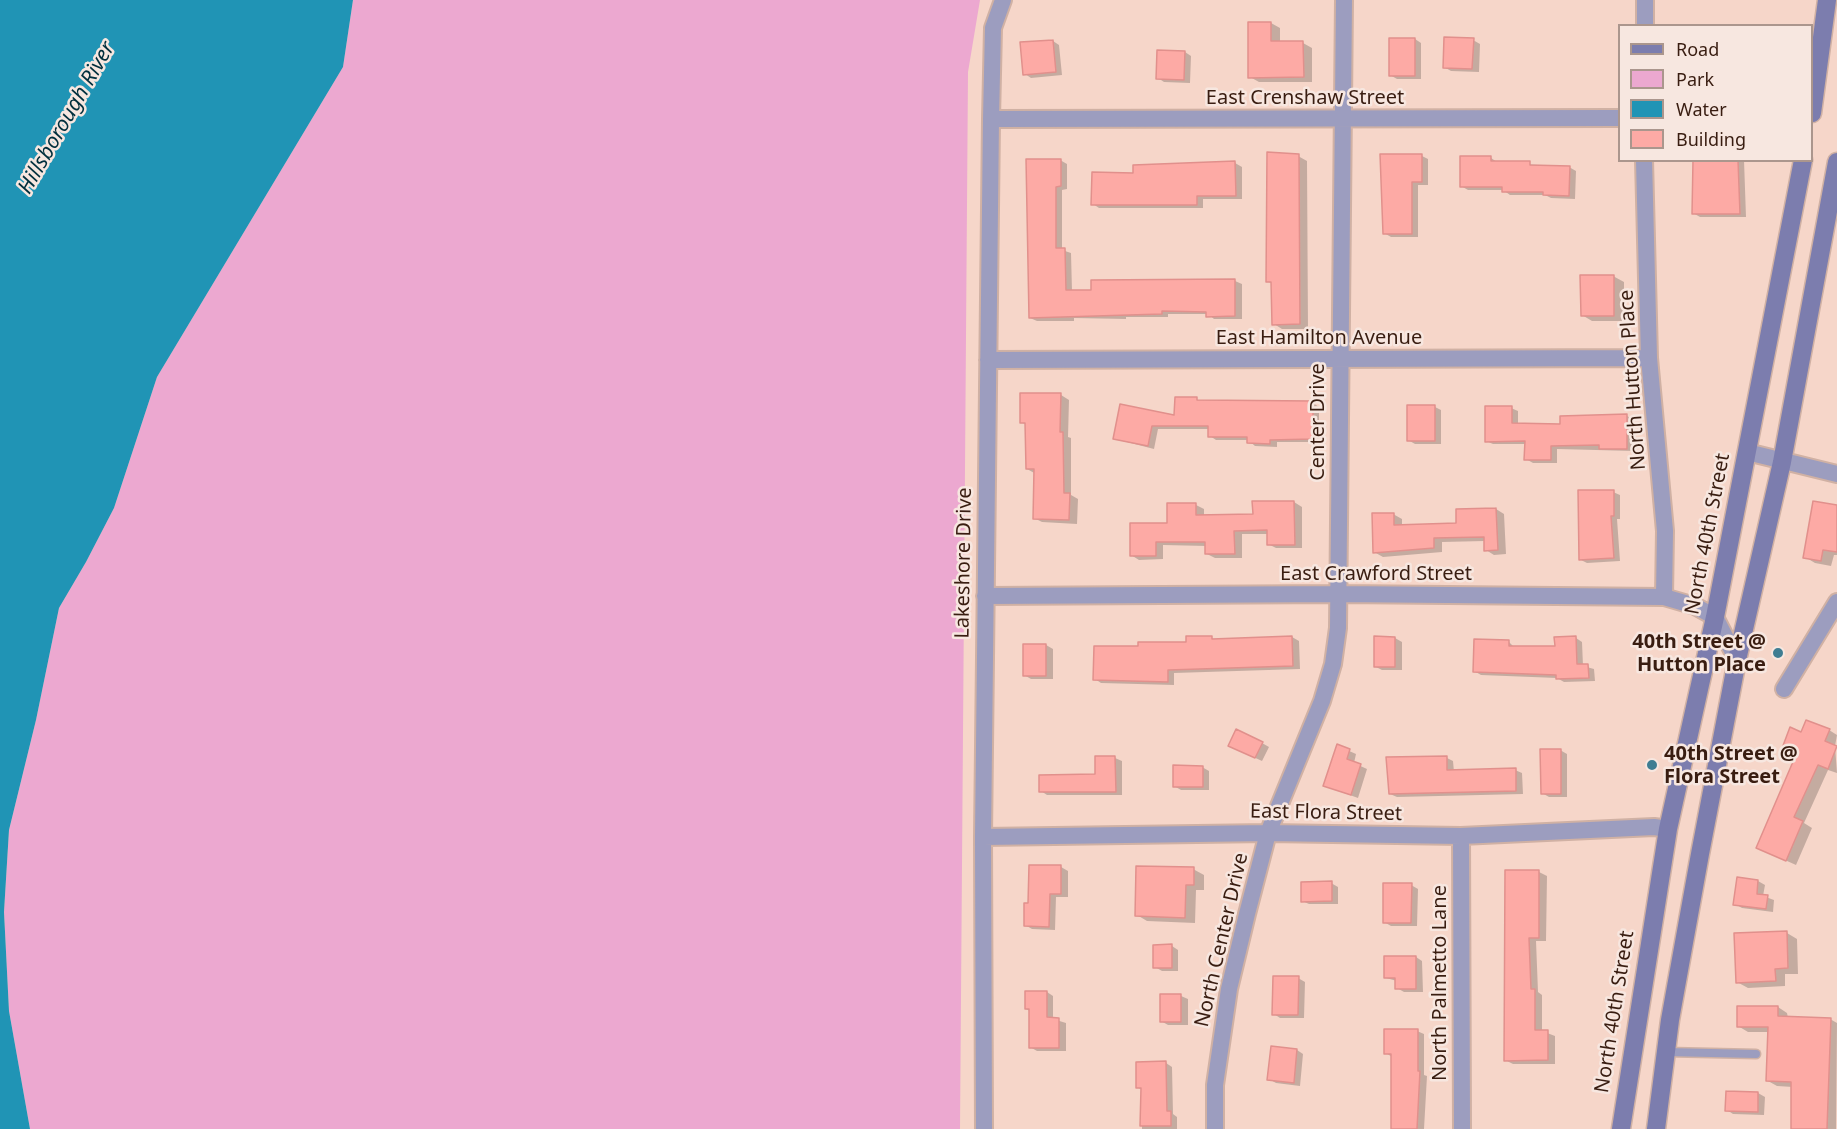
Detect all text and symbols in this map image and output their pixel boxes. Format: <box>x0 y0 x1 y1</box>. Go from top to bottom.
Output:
legend <box>1618 24 1813 162</box>
water label: Hillsborough River <box>13 37 121 199</box>
text: Road <box>1676 37 1719 61</box>
text: Park <box>1676 67 1714 91</box>
street label: East Crenshaw Street <box>1206 86 1404 110</box>
text: Water <box>1676 97 1727 121</box>
text: Building <box>1676 127 1746 151</box>
street label: North Hutton Place <box>1615 289 1651 471</box>
street label: East Hamilton Avenue <box>1216 326 1422 350</box>
street label: Center Drive <box>1306 363 1330 481</box>
street label: North 40th Street <box>1681 451 1735 617</box>
street label: Lakeshore Drive <box>951 487 977 639</box>
street label: East Crawford Street <box>1280 562 1472 586</box>
place label: 40th Street @ Hutton Place <box>1632 630 1766 677</box>
marker: 40th Street @ Hutton Place <box>1771 646 1785 660</box>
place label: 40th Street @ Flora Street <box>1664 742 1798 789</box>
marker: 40th Street @ Flora Street <box>1645 758 1659 772</box>
street label: East Flora Street <box>1250 800 1402 826</box>
street label: North Center Drive <box>1190 851 1254 1029</box>
street label: North Palmetto Lane <box>1428 885 1452 1081</box>
street label: North 40th Street <box>1590 929 1640 1095</box>

